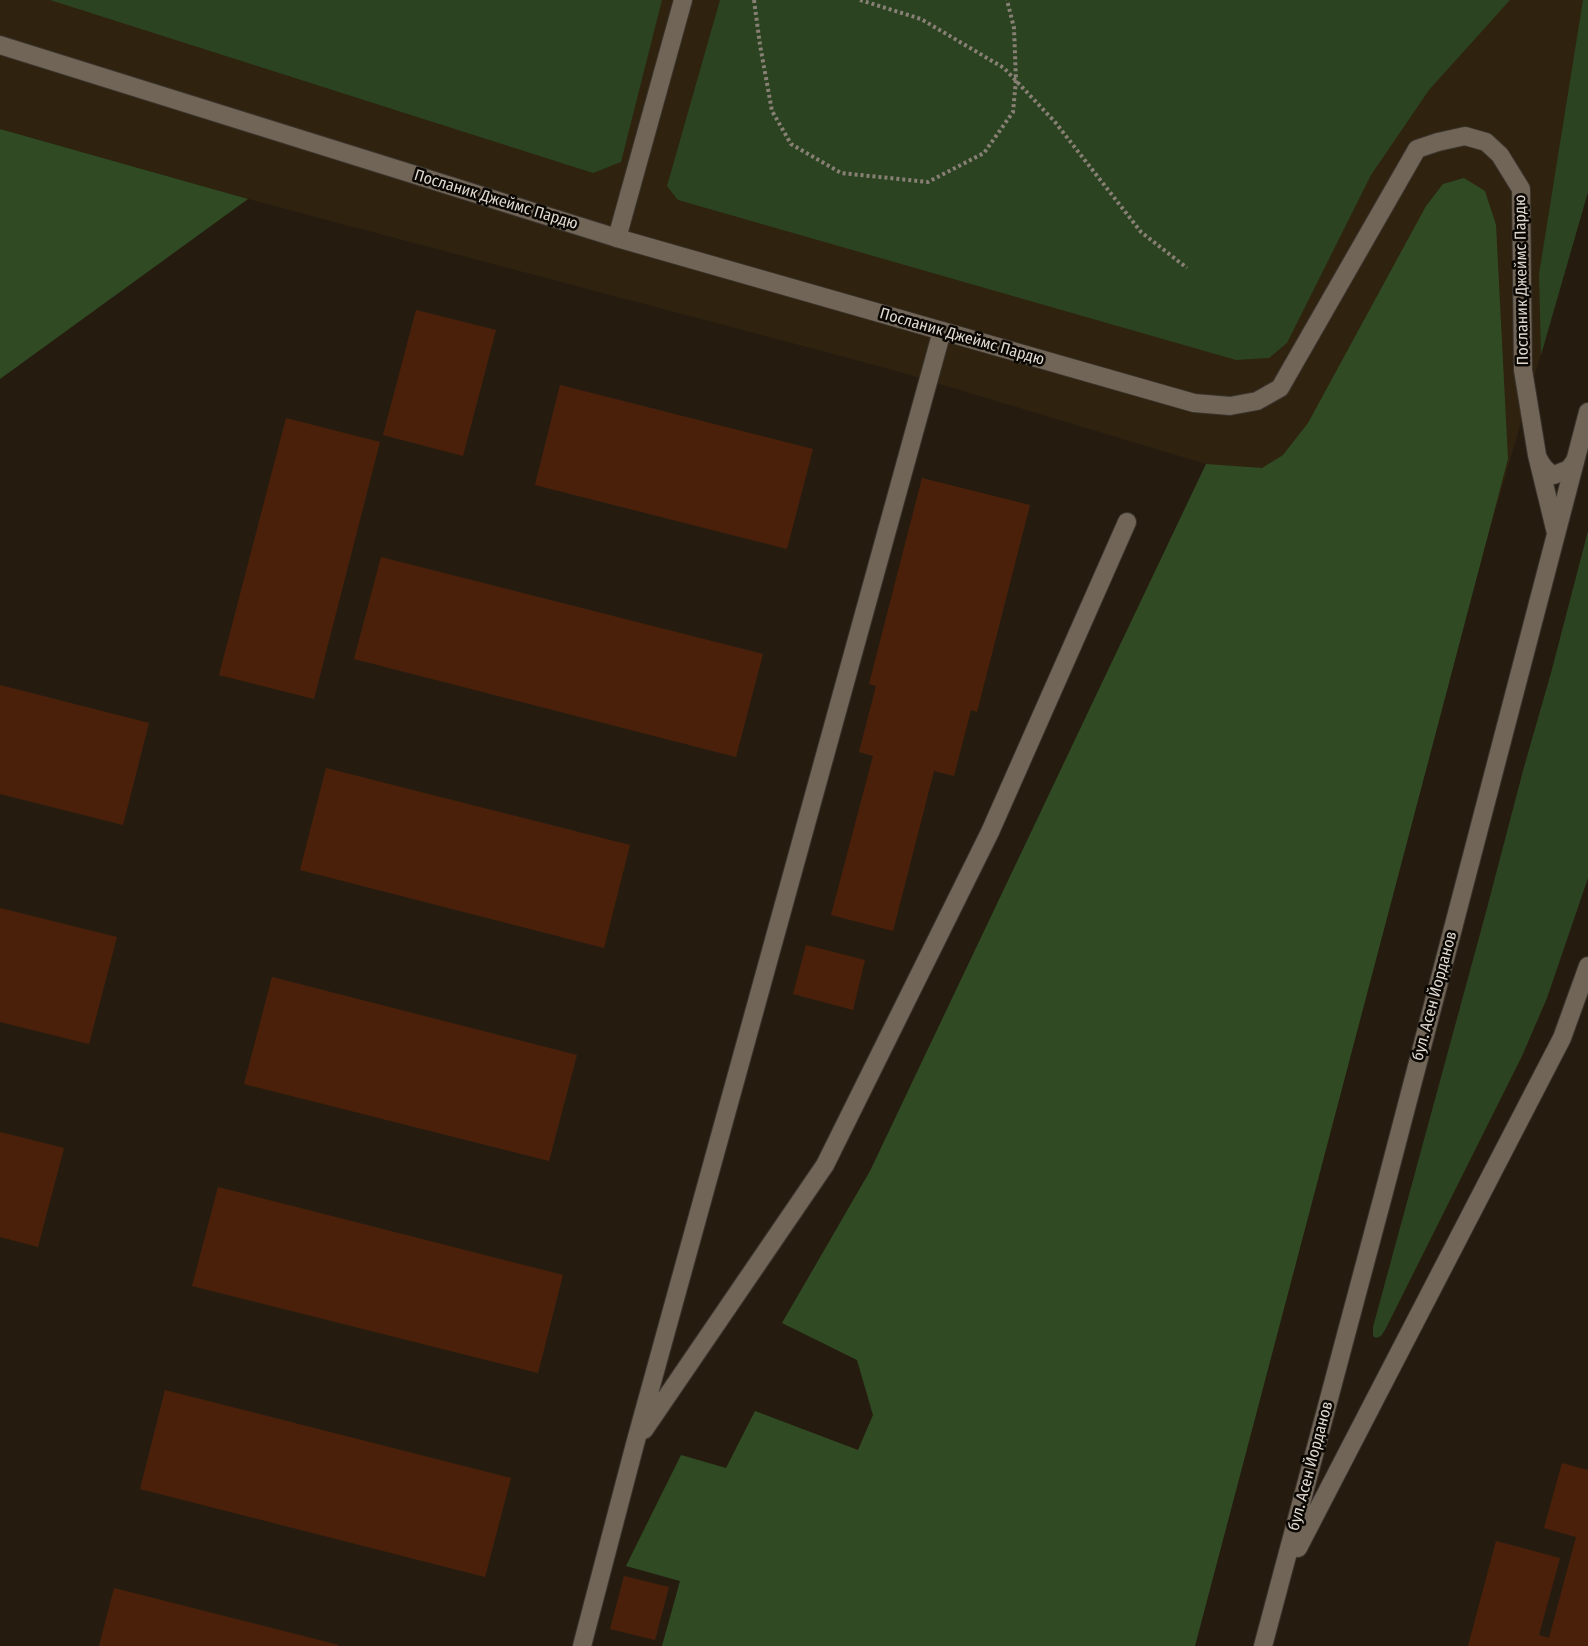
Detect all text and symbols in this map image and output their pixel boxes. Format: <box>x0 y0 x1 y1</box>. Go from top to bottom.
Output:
street label: Посланик Джеймс Пардю <box>412 166 580 234</box>
street label: Посланик Джеймс Пардю <box>1511 195 1533 365</box>
street label: Посланик Джеймс Пардю <box>877 304 1047 370</box>
street label: бул. Асен Йорданов <box>1409 929 1461 1063</box>
street label: бул. Асен Йорданов <box>1285 1399 1337 1533</box>

